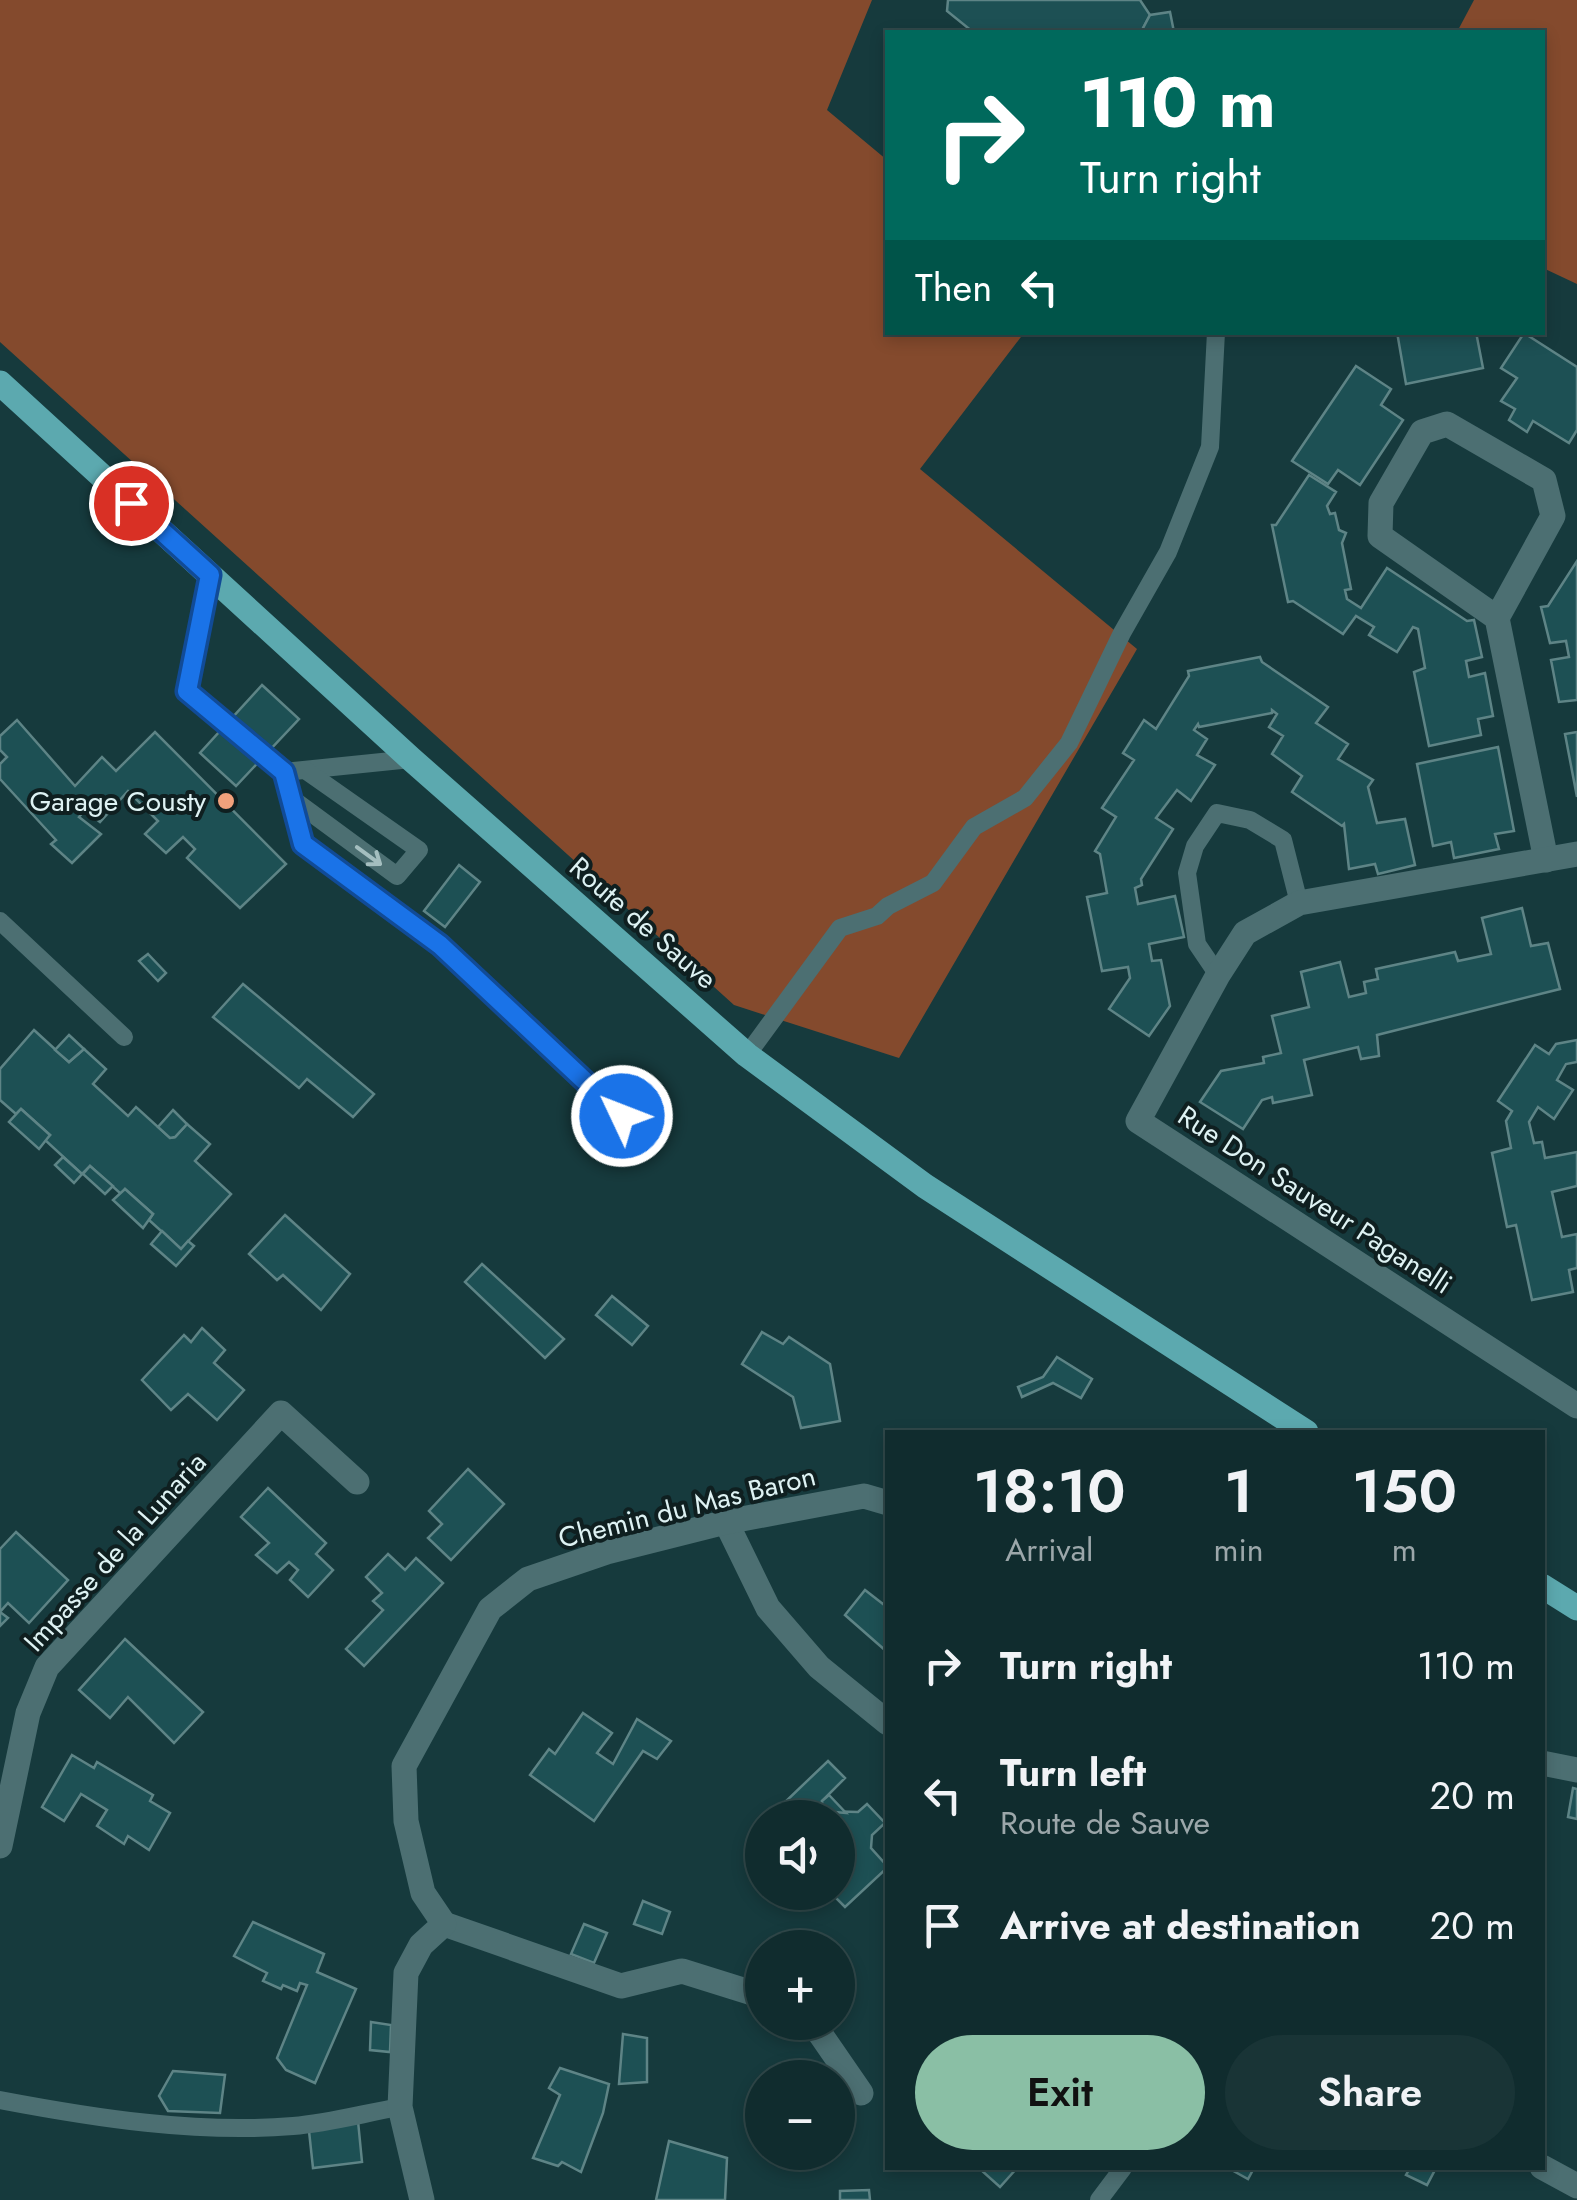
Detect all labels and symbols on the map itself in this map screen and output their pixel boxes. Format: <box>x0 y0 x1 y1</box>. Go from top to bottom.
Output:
pin <box>89 461 174 546</box>
place label: Garage Cousty <box>29 781 207 822</box>
marker: Garage Cousty <box>215 790 237 812</box>
one-way arrow <box>355 845 383 866</box>
street label: Route de Sauve <box>560 847 726 999</box>
position arrow <box>570 1064 674 1168</box>
street label: Rue Don Sauveur Paganelli <box>1170 1096 1460 1304</box>
street label: Impasse de la Lunaria <box>14 1443 216 1661</box>
street label: Chemin du Mas Baron <box>554 1455 820 1559</box>

